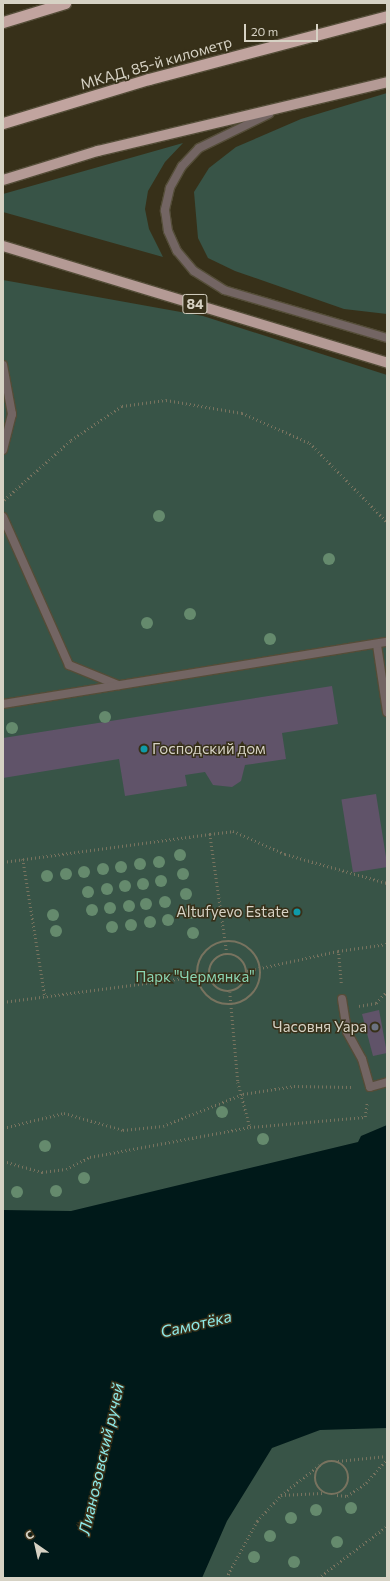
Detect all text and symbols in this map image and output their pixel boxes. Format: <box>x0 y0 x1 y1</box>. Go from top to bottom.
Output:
scale bar <box>246 16 320 42</box>
text: 20 m <box>251 24 278 38</box>
street label: МКАД, 85-й километр <box>78 33 234 93</box>
road number: 84 <box>182 292 208 316</box>
place label: Господский дом <box>152 740 266 758</box>
marker: Господский дом <box>139 744 149 754</box>
place label: Altufyevo Estate <box>176 903 289 921</box>
marker: Altufyevo Estate <box>292 907 302 917</box>
park label: Парк "Чермянка" <box>135 968 255 986</box>
place label: Часовня Уара <box>273 1018 367 1036</box>
marker: Часовня Уара <box>370 1022 380 1032</box>
water label: Самотёка <box>158 1306 234 1342</box>
water label: Лианозовский ручей <box>74 1381 128 1537</box>
north arrow <box>16 1525 56 1565</box>
text: С <box>22 1527 36 1542</box>

